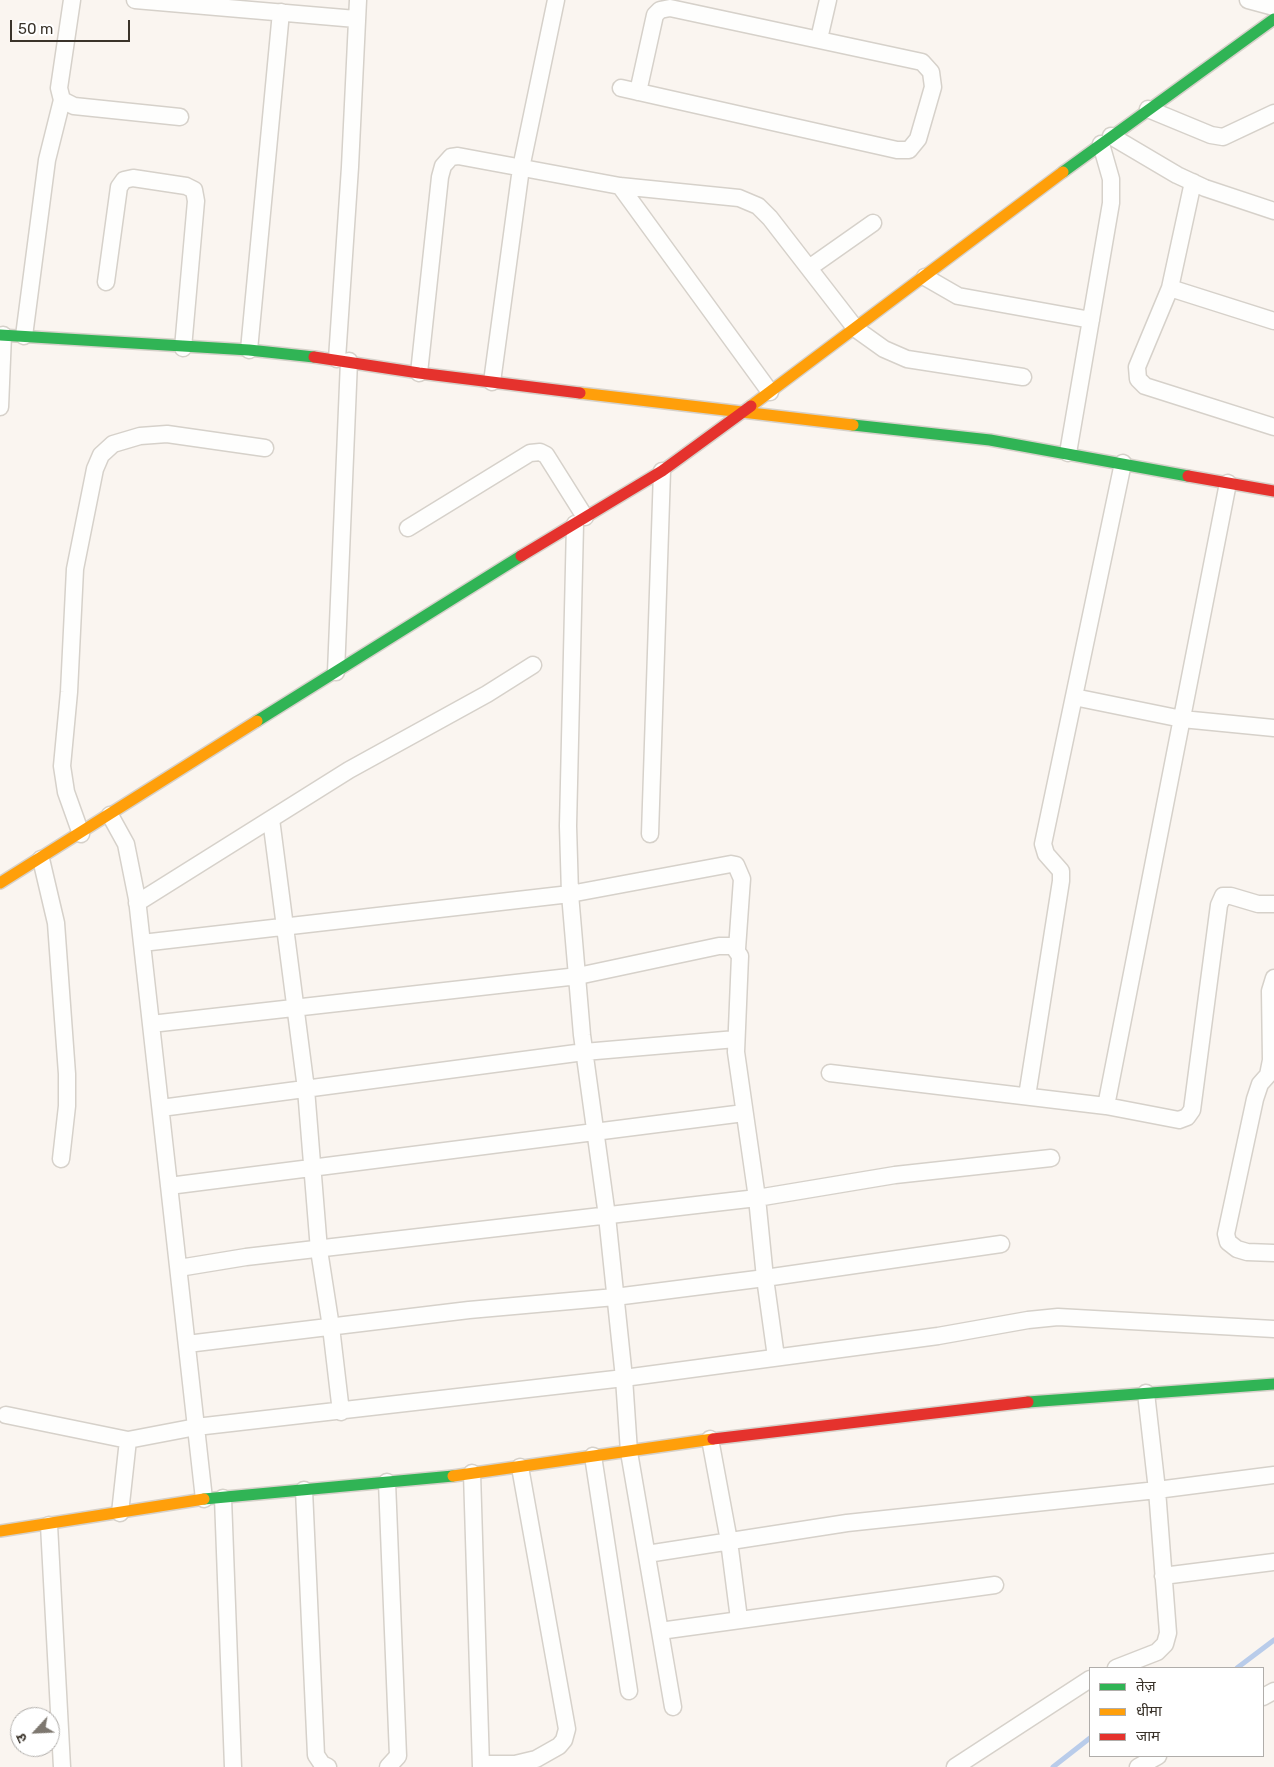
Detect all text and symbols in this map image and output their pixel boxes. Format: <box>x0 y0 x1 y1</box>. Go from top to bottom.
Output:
scale bar <box>12 10 132 42</box>
text: 50 m <box>18 20 53 38</box>
legend <box>1089 1667 1264 1757</box>
text: तेज़ <box>1136 1677 1156 1695</box>
text: धीमा <box>1136 1702 1162 1720</box>
north arrow <box>10 1707 60 1757</box>
text: जाम <box>1136 1727 1160 1745</box>
text: उ <box>12 1731 31 1745</box>

